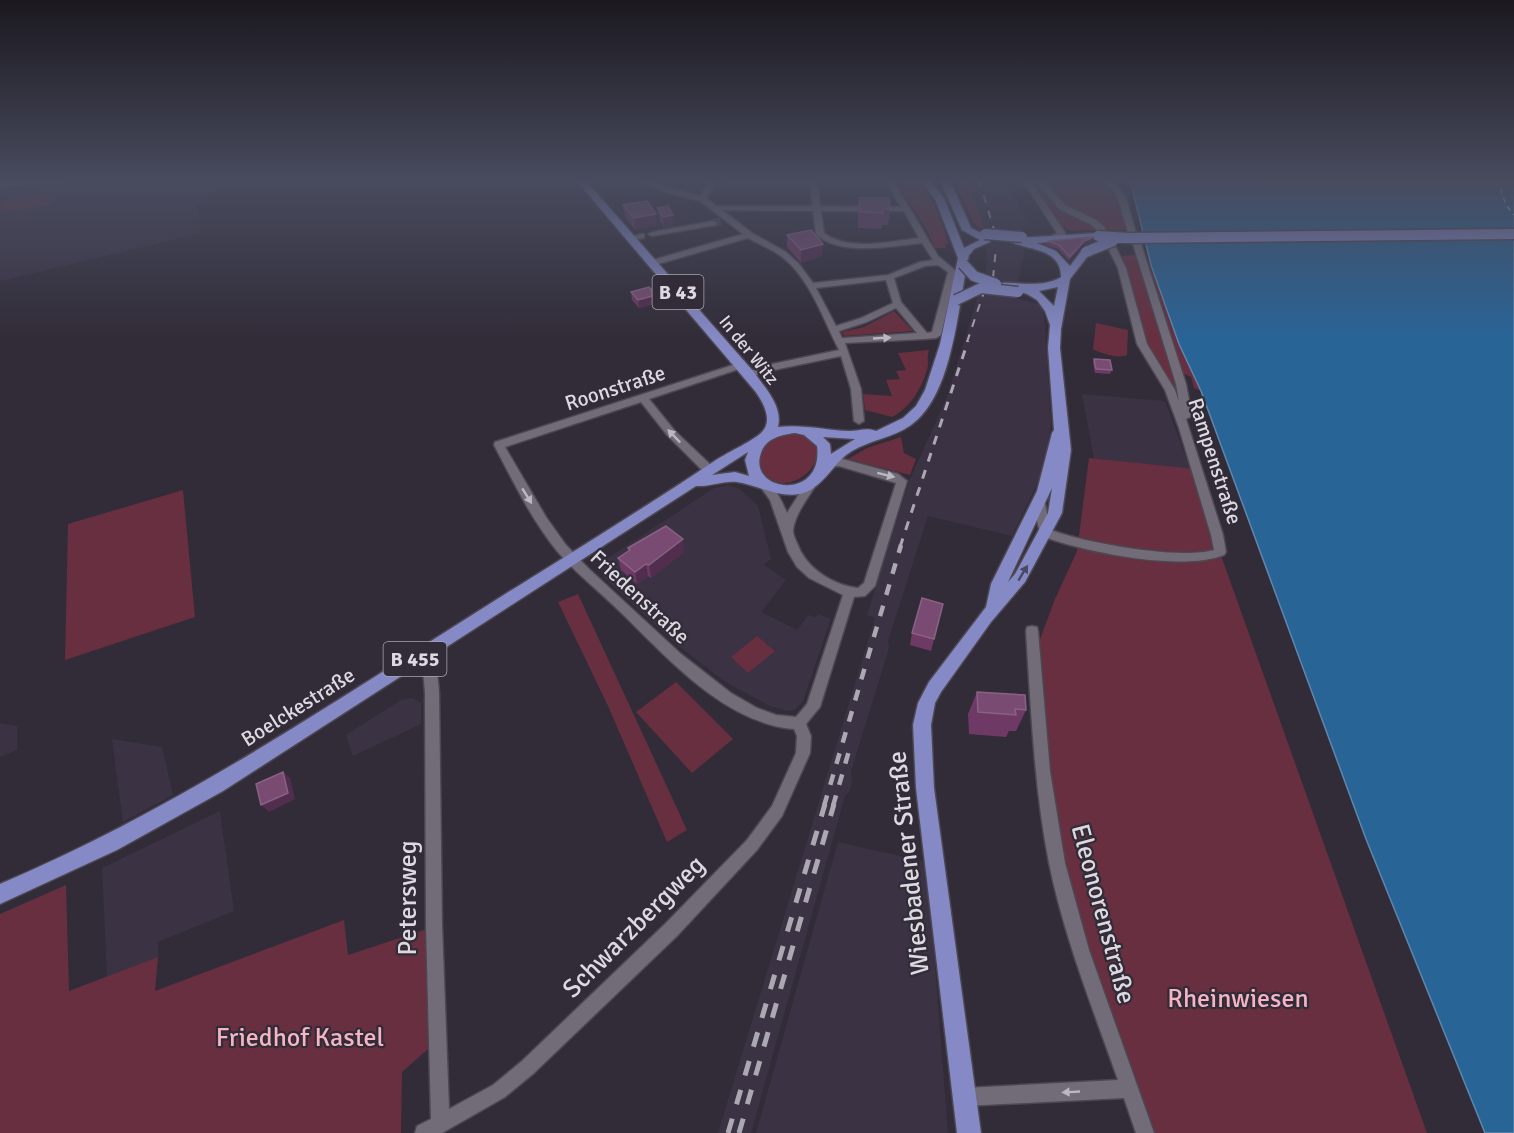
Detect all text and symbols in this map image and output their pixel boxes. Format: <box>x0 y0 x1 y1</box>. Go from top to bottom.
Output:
road number: B 43 <box>652 275 704 309</box>
street label: In der Witz <box>714 311 784 389</box>
one-way arrow <box>873 334 892 343</box>
street label: Roonstraße <box>561 360 669 416</box>
street label: Rampenstraße <box>1182 395 1248 527</box>
one-way arrow <box>667 428 681 443</box>
one-way arrow <box>878 471 896 480</box>
one-way arrow <box>522 488 533 504</box>
street label: Friedenstraße <box>585 544 695 650</box>
one-way arrow <box>1017 565 1028 581</box>
road number: B 455 <box>384 642 446 676</box>
street label: Boelckestraße <box>236 662 360 752</box>
street label: Wiesbadener Straße <box>881 749 937 977</box>
street label: Eleonorenstraße <box>1064 821 1142 1007</box>
street label: Petersweg <box>392 840 424 956</box>
street label: Schwarzbergweg <box>556 849 712 1005</box>
park label: Rheinwiesen <box>1167 983 1309 1015</box>
park label: Friedhof Kastel <box>216 1022 384 1054</box>
one-way arrow <box>1061 1087 1080 1096</box>

